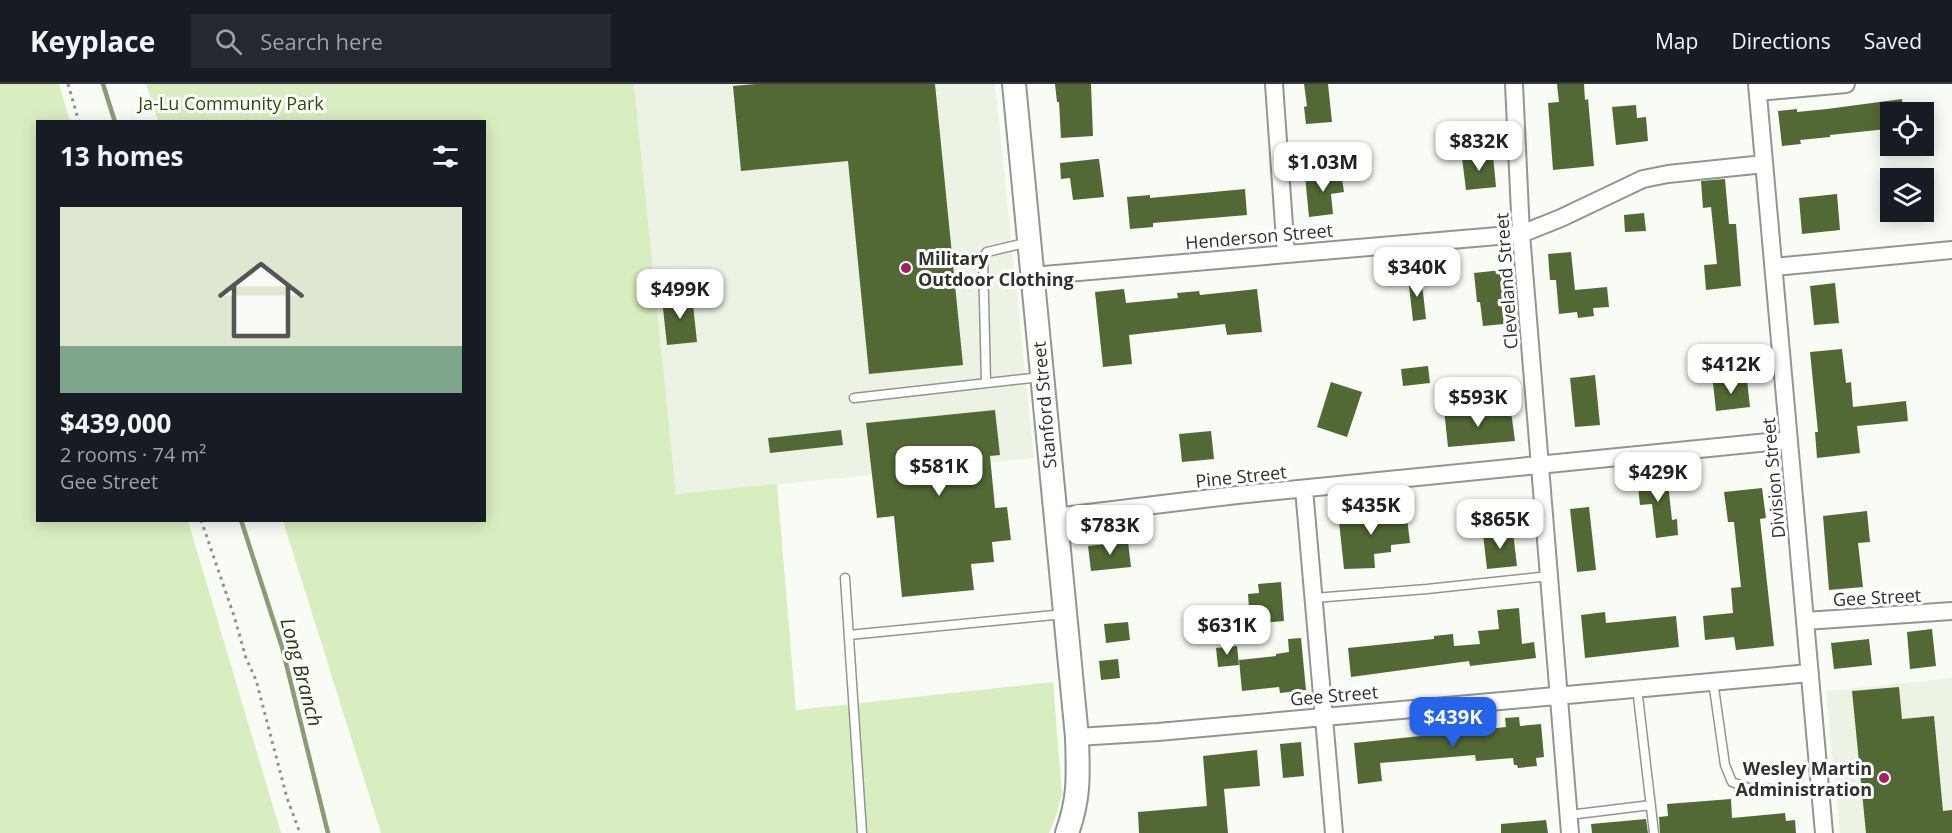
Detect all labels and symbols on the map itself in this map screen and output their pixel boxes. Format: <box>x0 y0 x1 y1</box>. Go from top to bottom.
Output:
park label: Ja-Lu Community Park <box>136 91 324 115</box>
pin: $832K <box>1437 121 1521 172</box>
pin: $1.03M <box>1274 142 1372 193</box>
street label: Cleveland Street <box>1489 212 1523 350</box>
street label: Henderson Street <box>1184 218 1334 254</box>
place label: Military Outdoor Clothing <box>918 246 1074 291</box>
pin: $340K <box>1375 247 1459 298</box>
marker: Military Outdoor Clothing <box>899 261 913 275</box>
pin: $499K <box>638 269 722 320</box>
street label: Stanford Street <box>1026 340 1062 470</box>
pin: $412K <box>1689 344 1773 395</box>
pin: $593K <box>1436 377 1520 428</box>
street label: Division Street <box>1756 417 1790 539</box>
pin: $581K <box>897 446 981 497</box>
pin: $429K <box>1616 452 1700 503</box>
street label: Pine Street <box>1194 459 1288 493</box>
pin: $435K <box>1329 485 1413 536</box>
pin: $865K <box>1458 499 1542 550</box>
pin: $783K <box>1068 505 1152 556</box>
street label: Gee Street <box>1832 583 1922 611</box>
pin: $631K <box>1185 605 1269 656</box>
water label: Long Branch <box>275 615 329 729</box>
street label: Gee Street <box>1289 679 1379 711</box>
pin: $439K <box>1411 697 1495 748</box>
place label: Wesley Martin Administration <box>1736 756 1872 801</box>
marker: Wesley Martin Administration <box>1877 771 1891 785</box>

